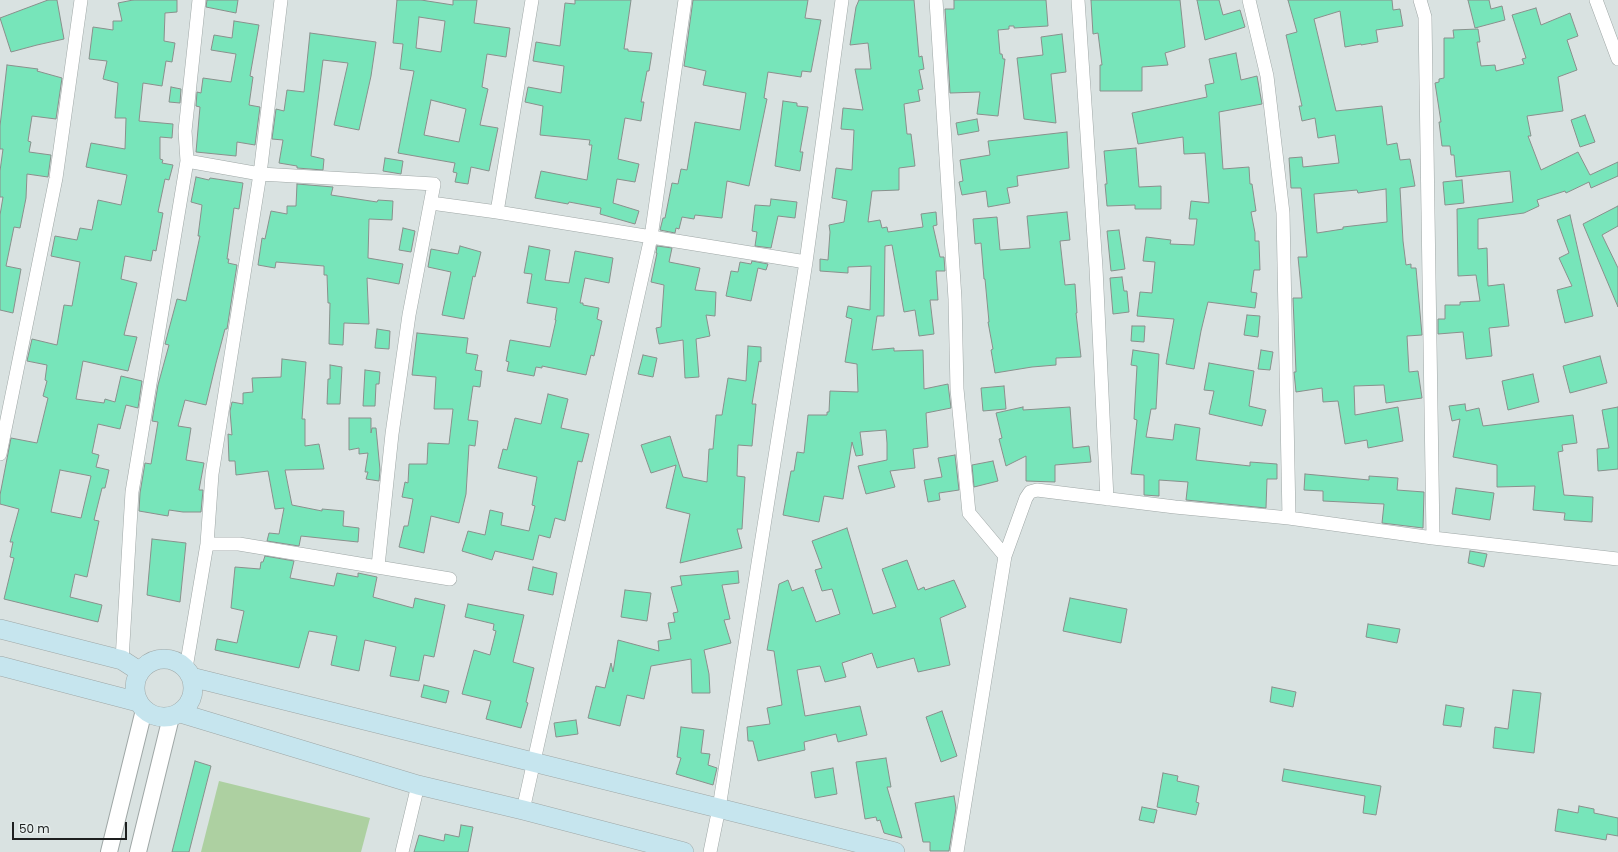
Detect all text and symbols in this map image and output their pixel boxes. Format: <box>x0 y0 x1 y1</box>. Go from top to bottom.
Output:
scale bar <box>14 814 129 840</box>
text: 50 m <box>19 820 50 837</box>

